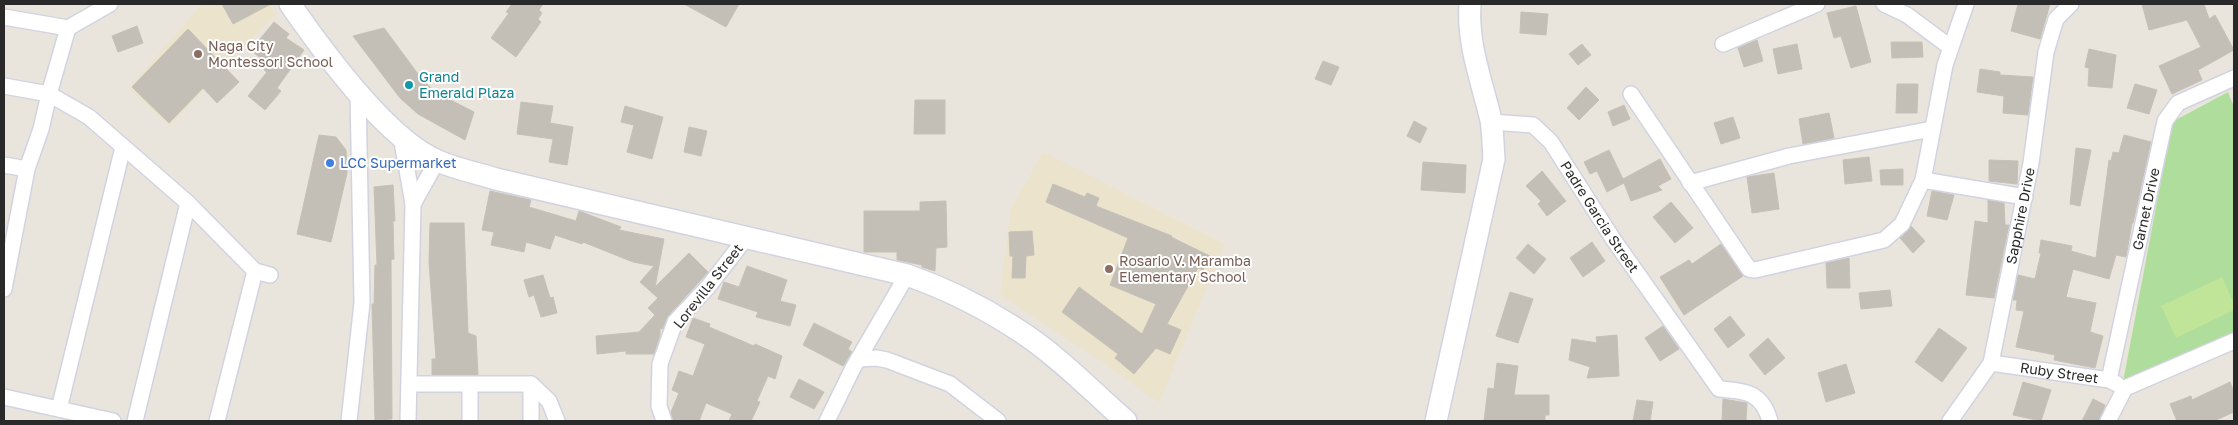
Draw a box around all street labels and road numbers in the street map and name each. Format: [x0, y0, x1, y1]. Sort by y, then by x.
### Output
street label: Padre Garcia Street [1557, 158, 1643, 275]
street label: Sapphire Drive [2002, 166, 2038, 266]
street label: Garnet Drive [2128, 166, 2163, 252]
street label: Lorevilla Street [669, 240, 746, 331]
street label: Ruby Street [2019, 358, 2100, 386]

